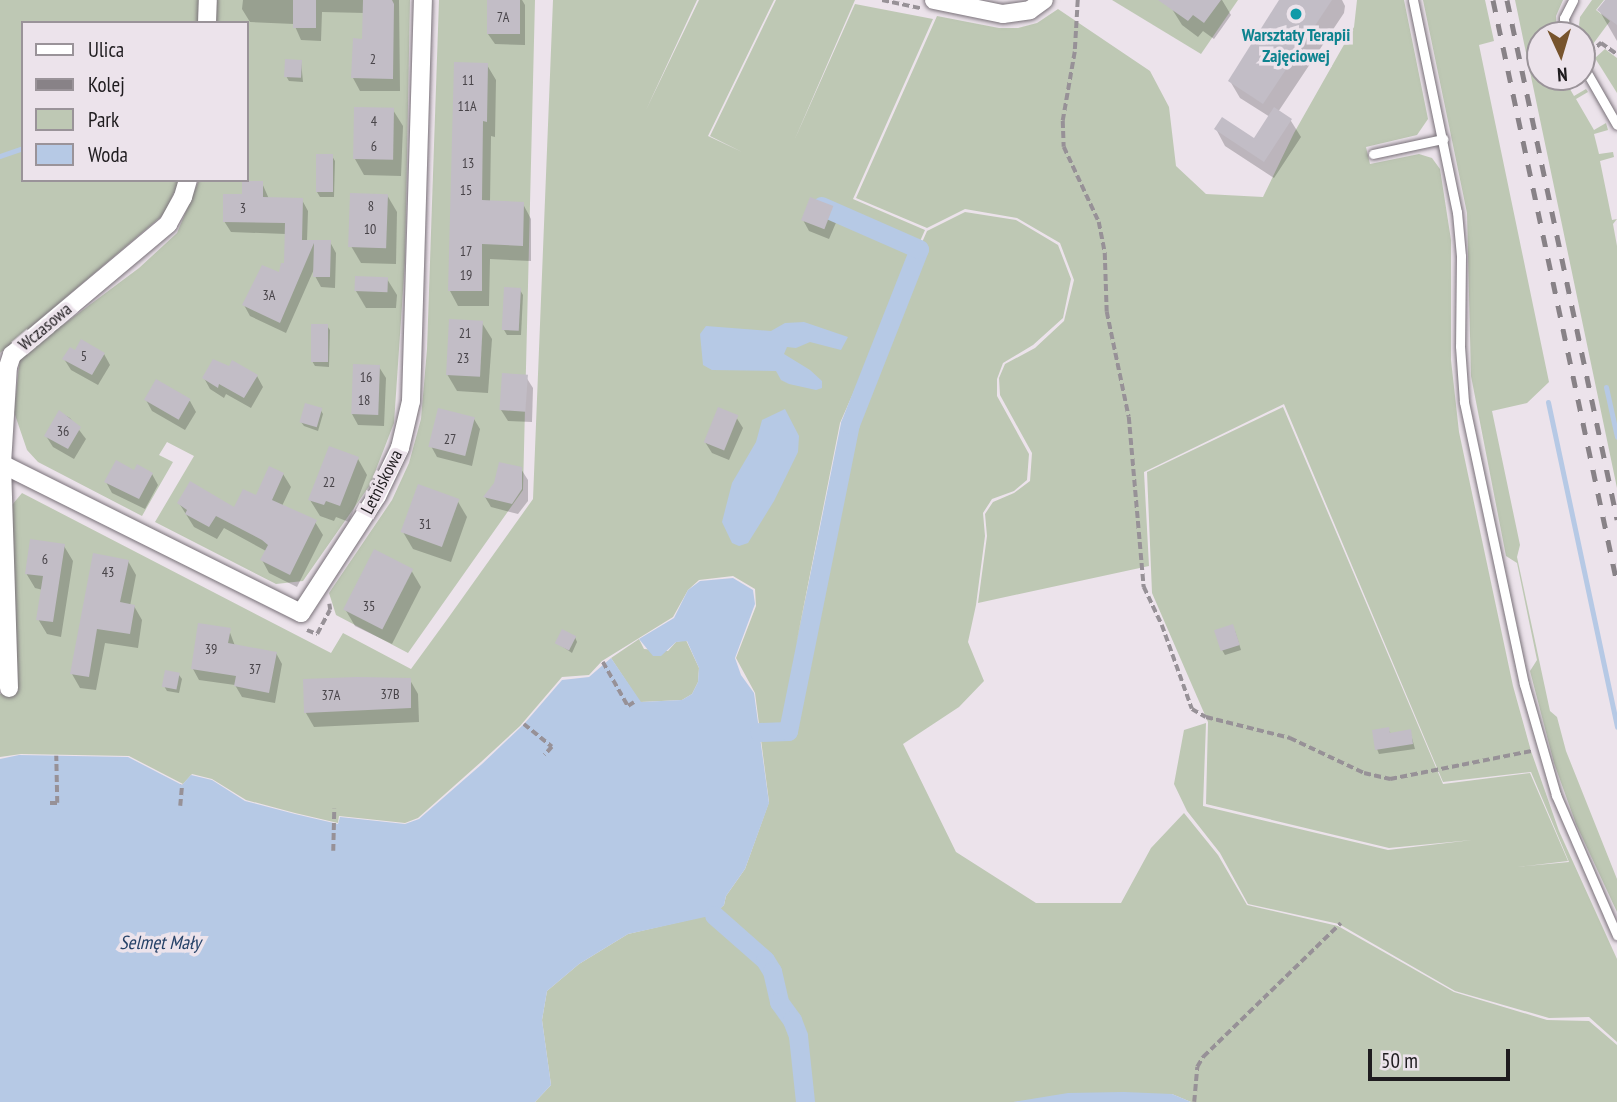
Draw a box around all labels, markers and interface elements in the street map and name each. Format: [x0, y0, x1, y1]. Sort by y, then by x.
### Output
marker: Warsztaty Terapii Zajęciowej [1288, 6, 1304, 22]
house number: 7A [497, 9, 509, 25]
legend [21, 21, 248, 182]
north arrow [1526, 21, 1596, 91]
place label: Warsztaty Terapii Zajęciowej [1241, 25, 1351, 68]
text: Ulica [88, 36, 124, 63]
house number: 2 [370, 51, 376, 67]
text: N [1556, 63, 1568, 87]
text: Kolej [88, 71, 125, 98]
house number: 11 [462, 72, 474, 88]
house number: 11A [457, 98, 477, 114]
text: Park [88, 106, 119, 133]
house number: 4 [371, 113, 377, 129]
house number: 6 [371, 138, 377, 154]
text: Woda [88, 141, 128, 168]
house number: 13 [462, 155, 474, 171]
house number: 15 [460, 182, 472, 198]
house number: 8 [368, 198, 374, 214]
house number: 3 [240, 200, 246, 216]
house number: 10 [364, 221, 376, 237]
house number: 17 [460, 243, 472, 259]
house number: 19 [460, 267, 472, 283]
house number: 3A [263, 287, 275, 303]
street label: Wczasowa [14, 299, 76, 355]
house number: 21 [459, 325, 471, 341]
house number: 5 [81, 348, 87, 364]
house number: 23 [457, 350, 469, 366]
house number: 16 [360, 369, 372, 385]
house number: 18 [358, 392, 370, 408]
house number: 36 [57, 423, 69, 439]
house number: 27 [444, 431, 456, 447]
street label: Letniskowa [357, 446, 407, 518]
house number: 22 [323, 474, 335, 490]
house number: 31 [419, 516, 431, 532]
house number: 6 [42, 551, 48, 567]
house number: 43 [102, 564, 114, 580]
house number: 35 [363, 598, 375, 614]
house number: 39 [205, 641, 217, 657]
house number: 37 [249, 661, 261, 677]
house number: 37B [380, 686, 400, 702]
house number: 37A [322, 687, 340, 703]
water label: Selmęt Mały [119, 932, 201, 954]
scale bar [1372, 1036, 1514, 1080]
text: 50 m [1381, 1047, 1418, 1074]

